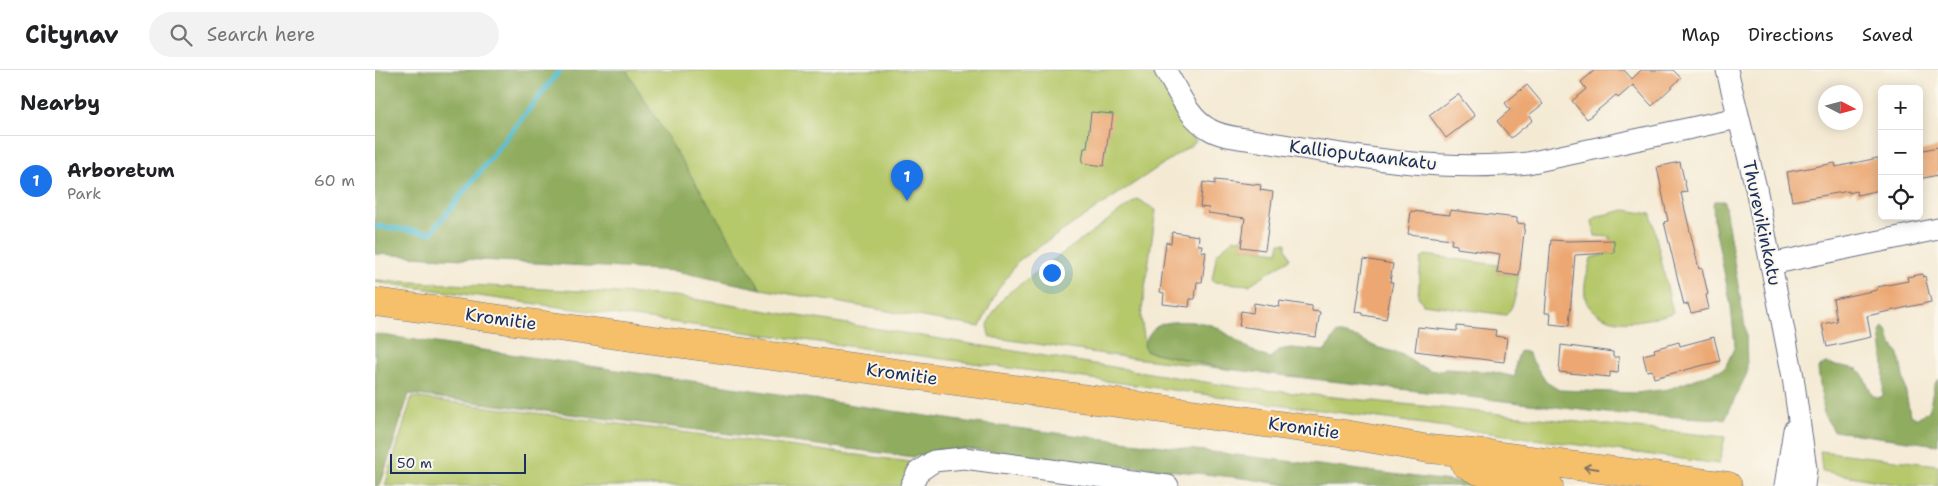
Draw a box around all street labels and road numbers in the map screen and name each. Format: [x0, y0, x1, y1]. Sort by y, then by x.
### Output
street label: Kallioputaankatu [1288, 134, 1438, 176]
street label: Thurevikinkatu [1737, 158, 1787, 288]
street label: Kromitie [464, 302, 538, 336]
street label: Kromitie [865, 357, 939, 391]
street label: Kromitie [1267, 411, 1341, 445]

